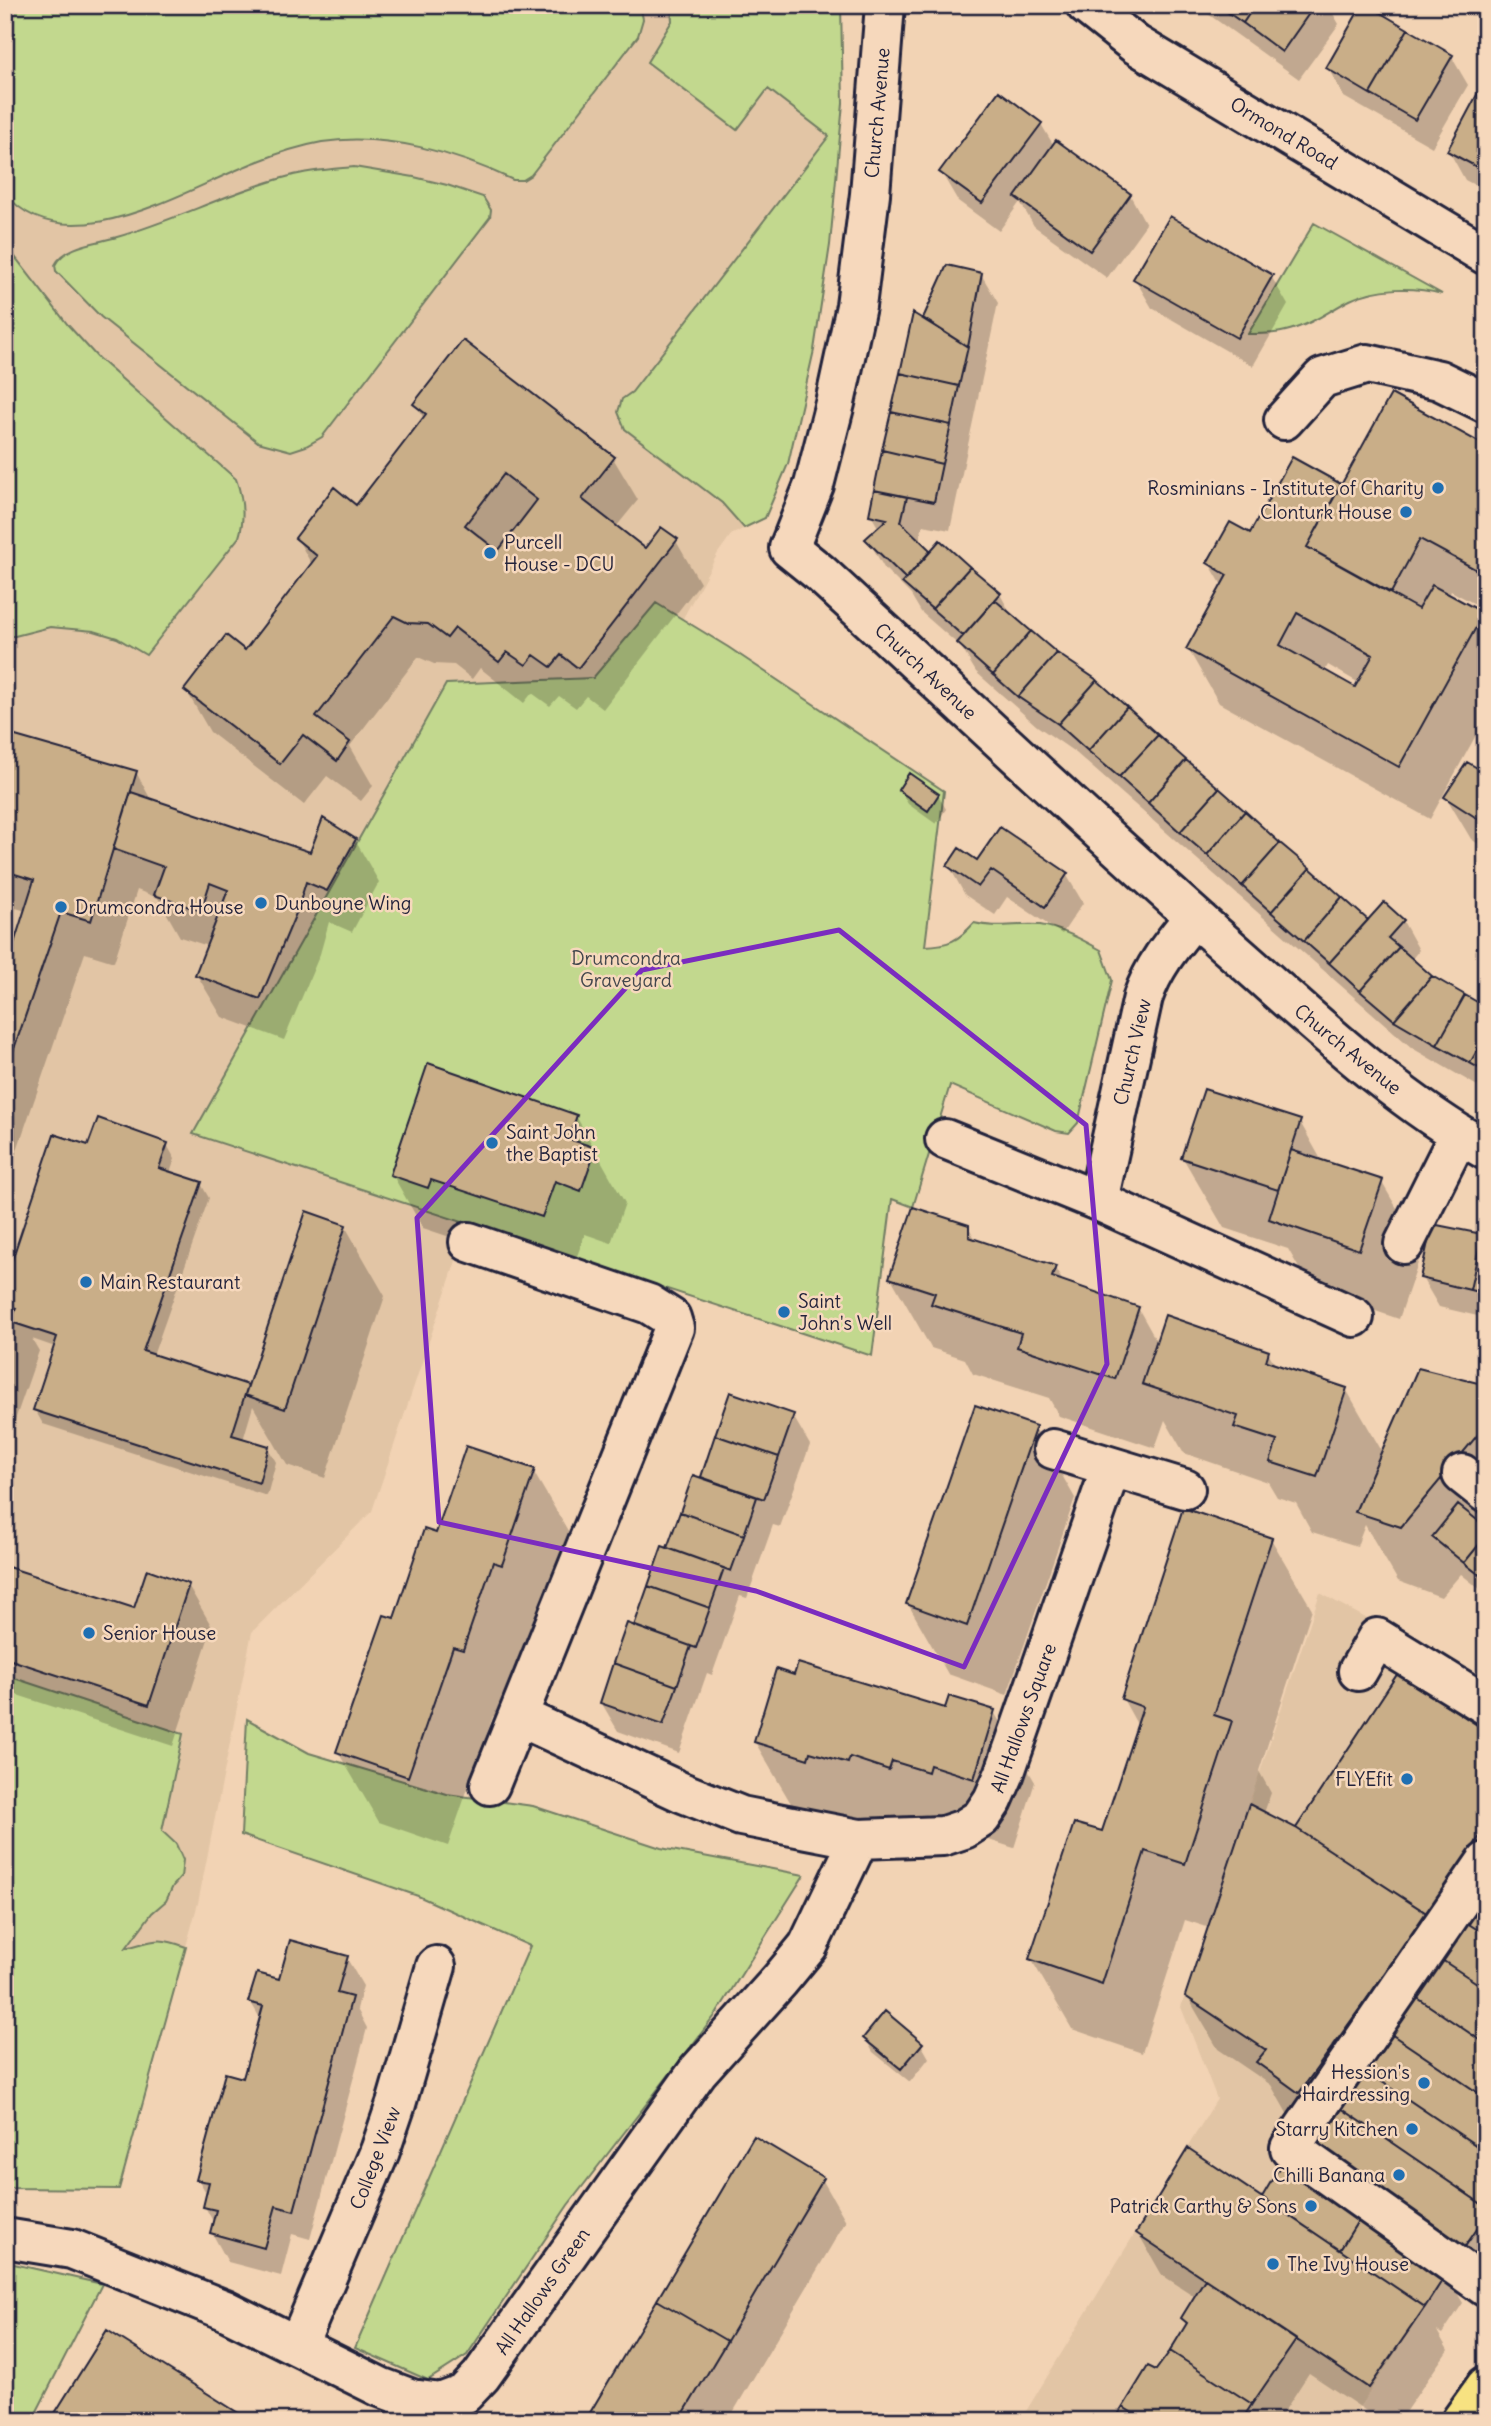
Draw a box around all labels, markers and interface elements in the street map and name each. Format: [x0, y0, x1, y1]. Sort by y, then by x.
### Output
street label: Church Avenue [859, 47, 895, 179]
street label: Ormond Road [1226, 92, 1342, 174]
place label: Rosminians - Institute of Charity [1147, 476, 1424, 500]
marker: Rosminians - Institute of Charity [1430, 480, 1446, 496]
place label: Clonturk House [1260, 500, 1392, 524]
marker: Clonturk House [1398, 504, 1414, 520]
place label: Purcell House - DCU [504, 530, 614, 576]
marker: Purcell House - DCU [482, 545, 498, 561]
street label: Church Avenue [870, 618, 982, 724]
place label: Dunboyne Wing [275, 891, 411, 915]
place label: Drumcondra House [75, 895, 244, 919]
marker: Dunboyne Wing [253, 895, 269, 911]
marker: Drumcondra House [53, 899, 69, 915]
park label: Drumcondra Graveyard [571, 946, 681, 992]
street label: Church View [1108, 996, 1156, 1108]
street label: Church Avenue [1290, 998, 1406, 1100]
place label: Saint John the Baptist [506, 1120, 598, 1166]
marker: Saint John the Baptist [484, 1135, 500, 1151]
place label: Main Restaurant [100, 1270, 240, 1294]
marker: Main Restaurant [78, 1274, 94, 1290]
place label: Saint John's Well [798, 1289, 892, 1335]
marker: Saint John's Well [776, 1304, 792, 1320]
place label: Senior House [103, 1621, 216, 1645]
marker: Senior House [81, 1625, 97, 1641]
street label: All Hallows Square [985, 1640, 1061, 1796]
place label: FLYEfit [1335, 1767, 1393, 1791]
marker: FLYEfit [1399, 1771, 1415, 1787]
place label: Hession's Hairdressing [1302, 2060, 1410, 2106]
marker: Hession's Hairdressing [1416, 2075, 1432, 2091]
street label: College View [344, 2103, 406, 2213]
place label: Starry Kitchen [1275, 2117, 1398, 2141]
marker: Starry Kitchen [1404, 2121, 1420, 2137]
place label: Chilli Banana [1273, 2163, 1385, 2187]
marker: Chilli Banana [1391, 2167, 1407, 2183]
place label: Patrick Carthy & Sons [1109, 2194, 1297, 2218]
marker: Patrick Carthy & Sons [1303, 2198, 1319, 2214]
street label: All Hallows Green [489, 2223, 595, 2359]
place label: The Ivy House [1287, 2252, 1409, 2276]
marker: The Ivy House [1265, 2256, 1281, 2272]

